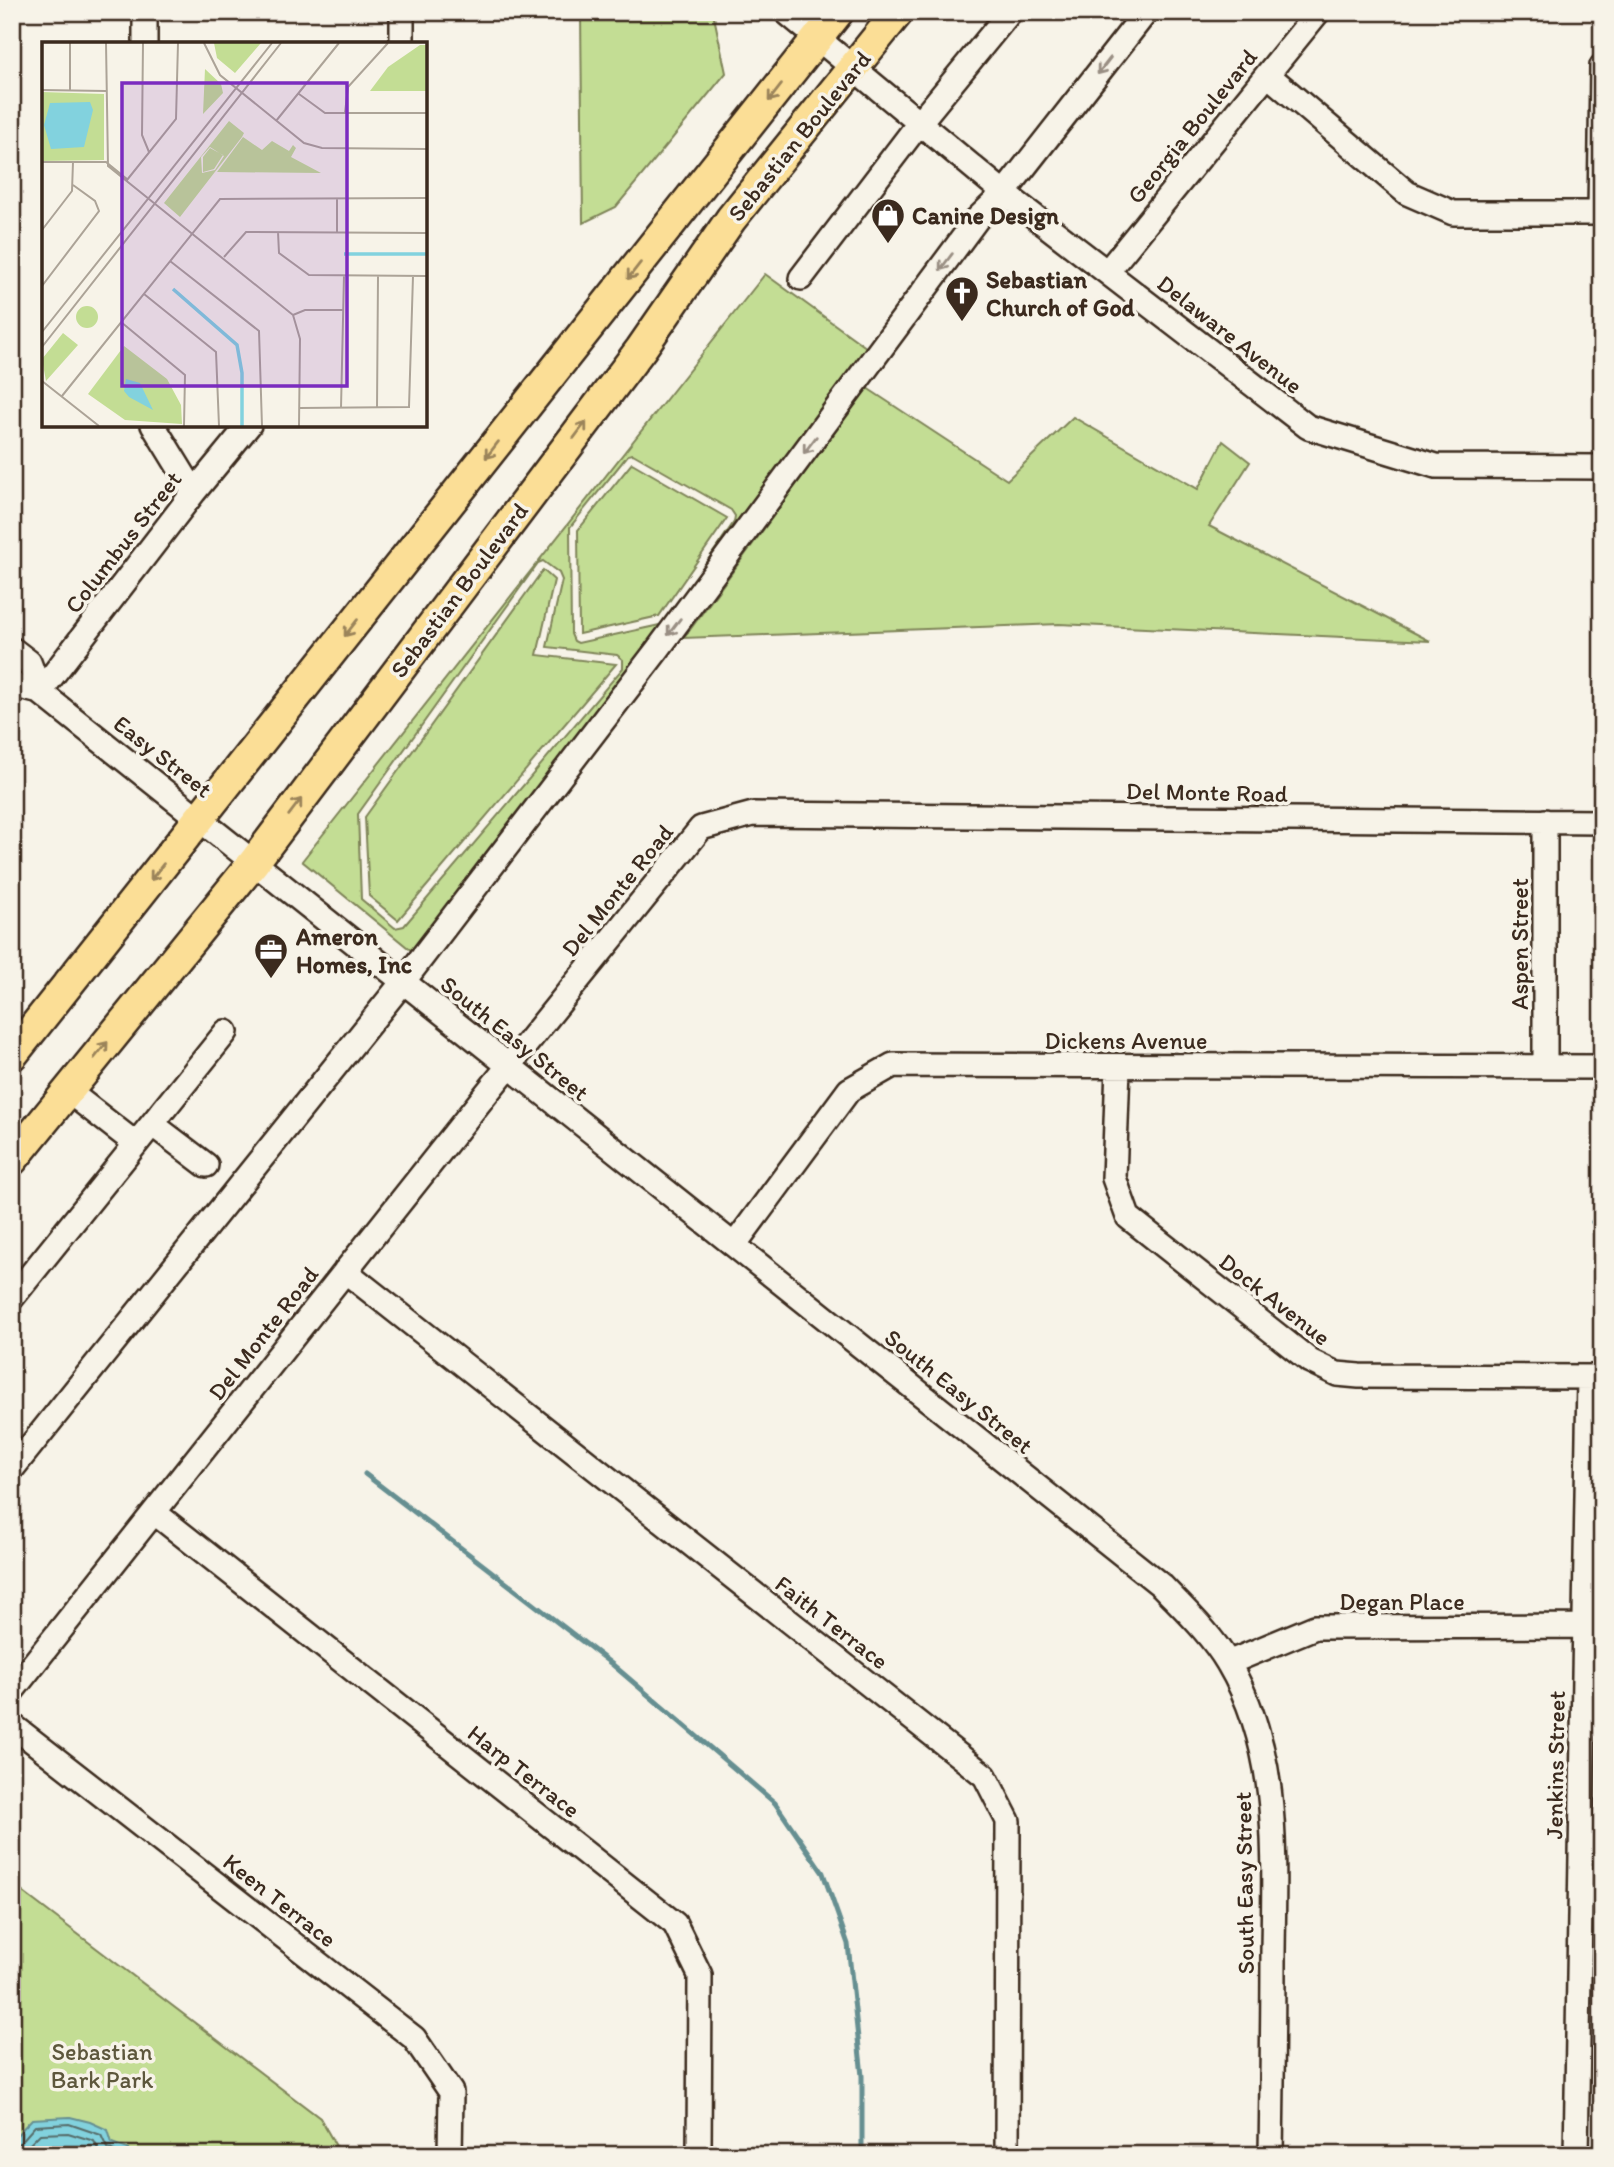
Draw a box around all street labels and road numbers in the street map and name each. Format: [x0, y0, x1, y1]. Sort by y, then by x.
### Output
street label: Georgia Boulevard [1121, 43, 1263, 209]
street label: Sebastian Boulevard [721, 45, 877, 227]
street label: Delaware Avenue [1152, 268, 1308, 400]
street label: Columbus Street [58, 465, 188, 619]
street label: Sebastian Boulevard [384, 497, 534, 683]
street label: Easy Street [108, 709, 218, 803]
street label: Del Monte Road [1126, 776, 1288, 808]
street label: Del Monte Road [555, 818, 679, 962]
street label: Aspen Street [1505, 878, 1534, 1010]
street label: South Easy Street [435, 969, 595, 1107]
street label: Dickens Avenue [1045, 1026, 1207, 1055]
street label: Dock Avenue [1214, 1247, 1336, 1351]
street label: Del Monte Road [202, 1260, 324, 1406]
street label: South Easy Street [879, 1322, 1039, 1460]
street label: Faith Terrace [770, 1569, 894, 1675]
street label: Degan Place [1339, 1587, 1465, 1616]
street label: Jenkins Street [1539, 1690, 1571, 1840]
street label: Harp Terrace [462, 1718, 586, 1824]
street label: South Easy Street [1228, 1791, 1260, 1975]
street label: Keen Terrace [218, 1847, 342, 1953]

